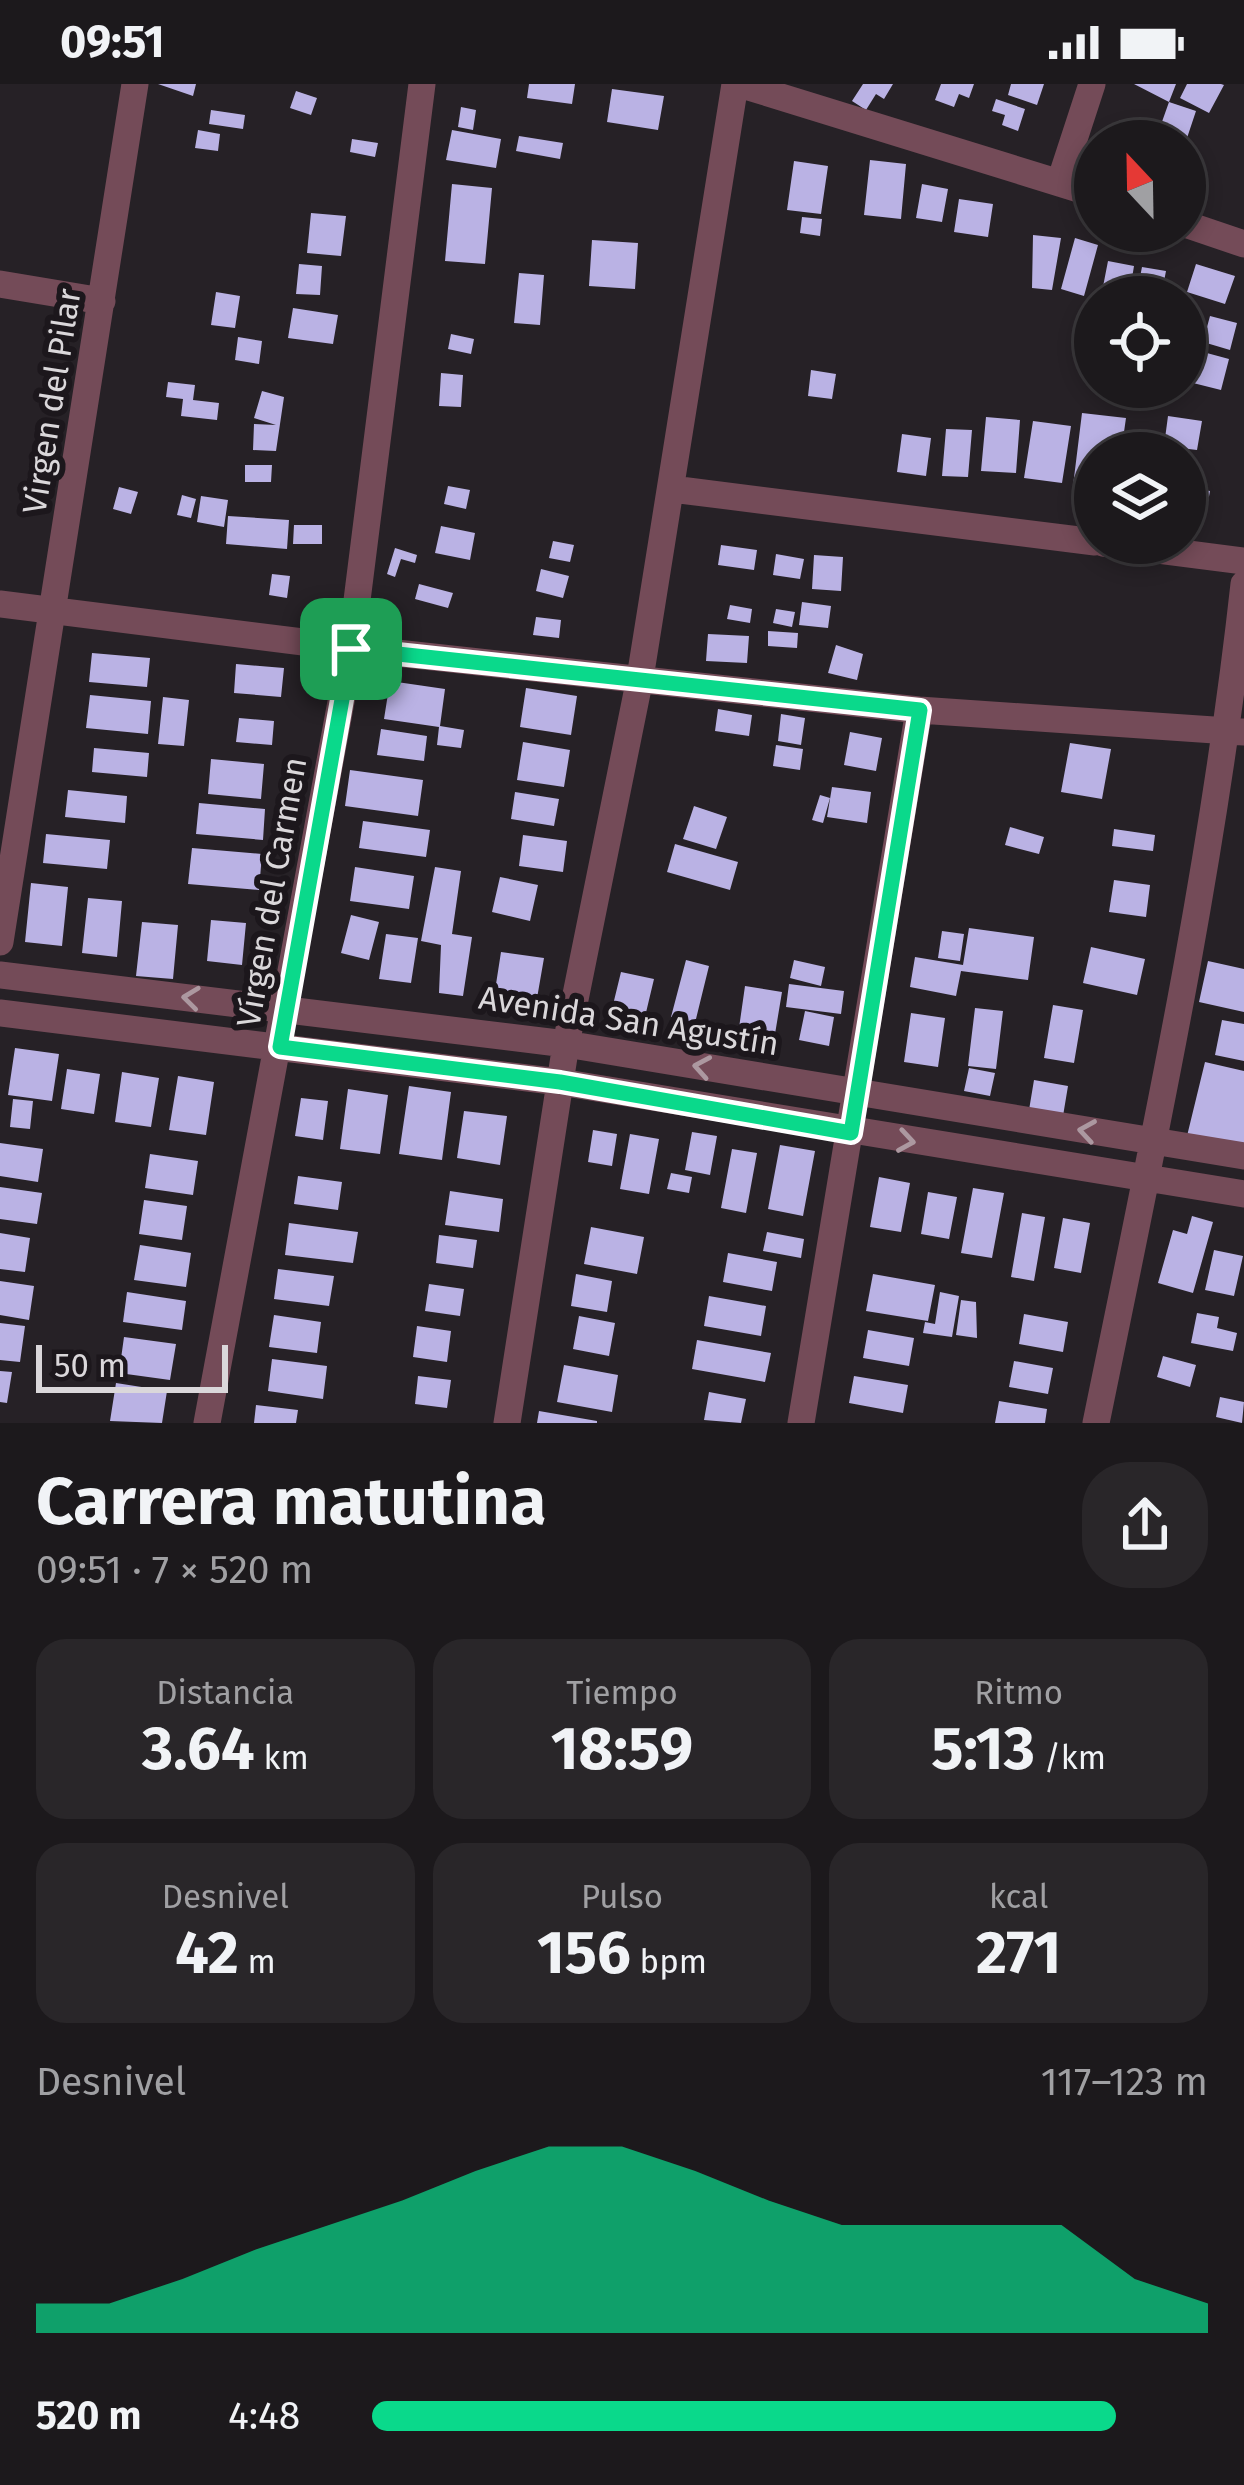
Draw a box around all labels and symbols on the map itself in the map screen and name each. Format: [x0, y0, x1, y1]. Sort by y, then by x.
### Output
north arrow [1074, 120, 1206, 252]
street label: Virgen del Pilar [14, 285, 90, 517]
pin [300, 598, 402, 700]
street label: Vírgen del Carmen [229, 754, 315, 1030]
street label: Avenida San Agustín [476, 978, 782, 1064]
one-way arrow [181, 985, 201, 1011]
one-way arrow [693, 1055, 713, 1080]
one-way arrow [1077, 1119, 1097, 1145]
one-way arrow [896, 1127, 915, 1153]
scale bar [36, 1339, 228, 1392]

